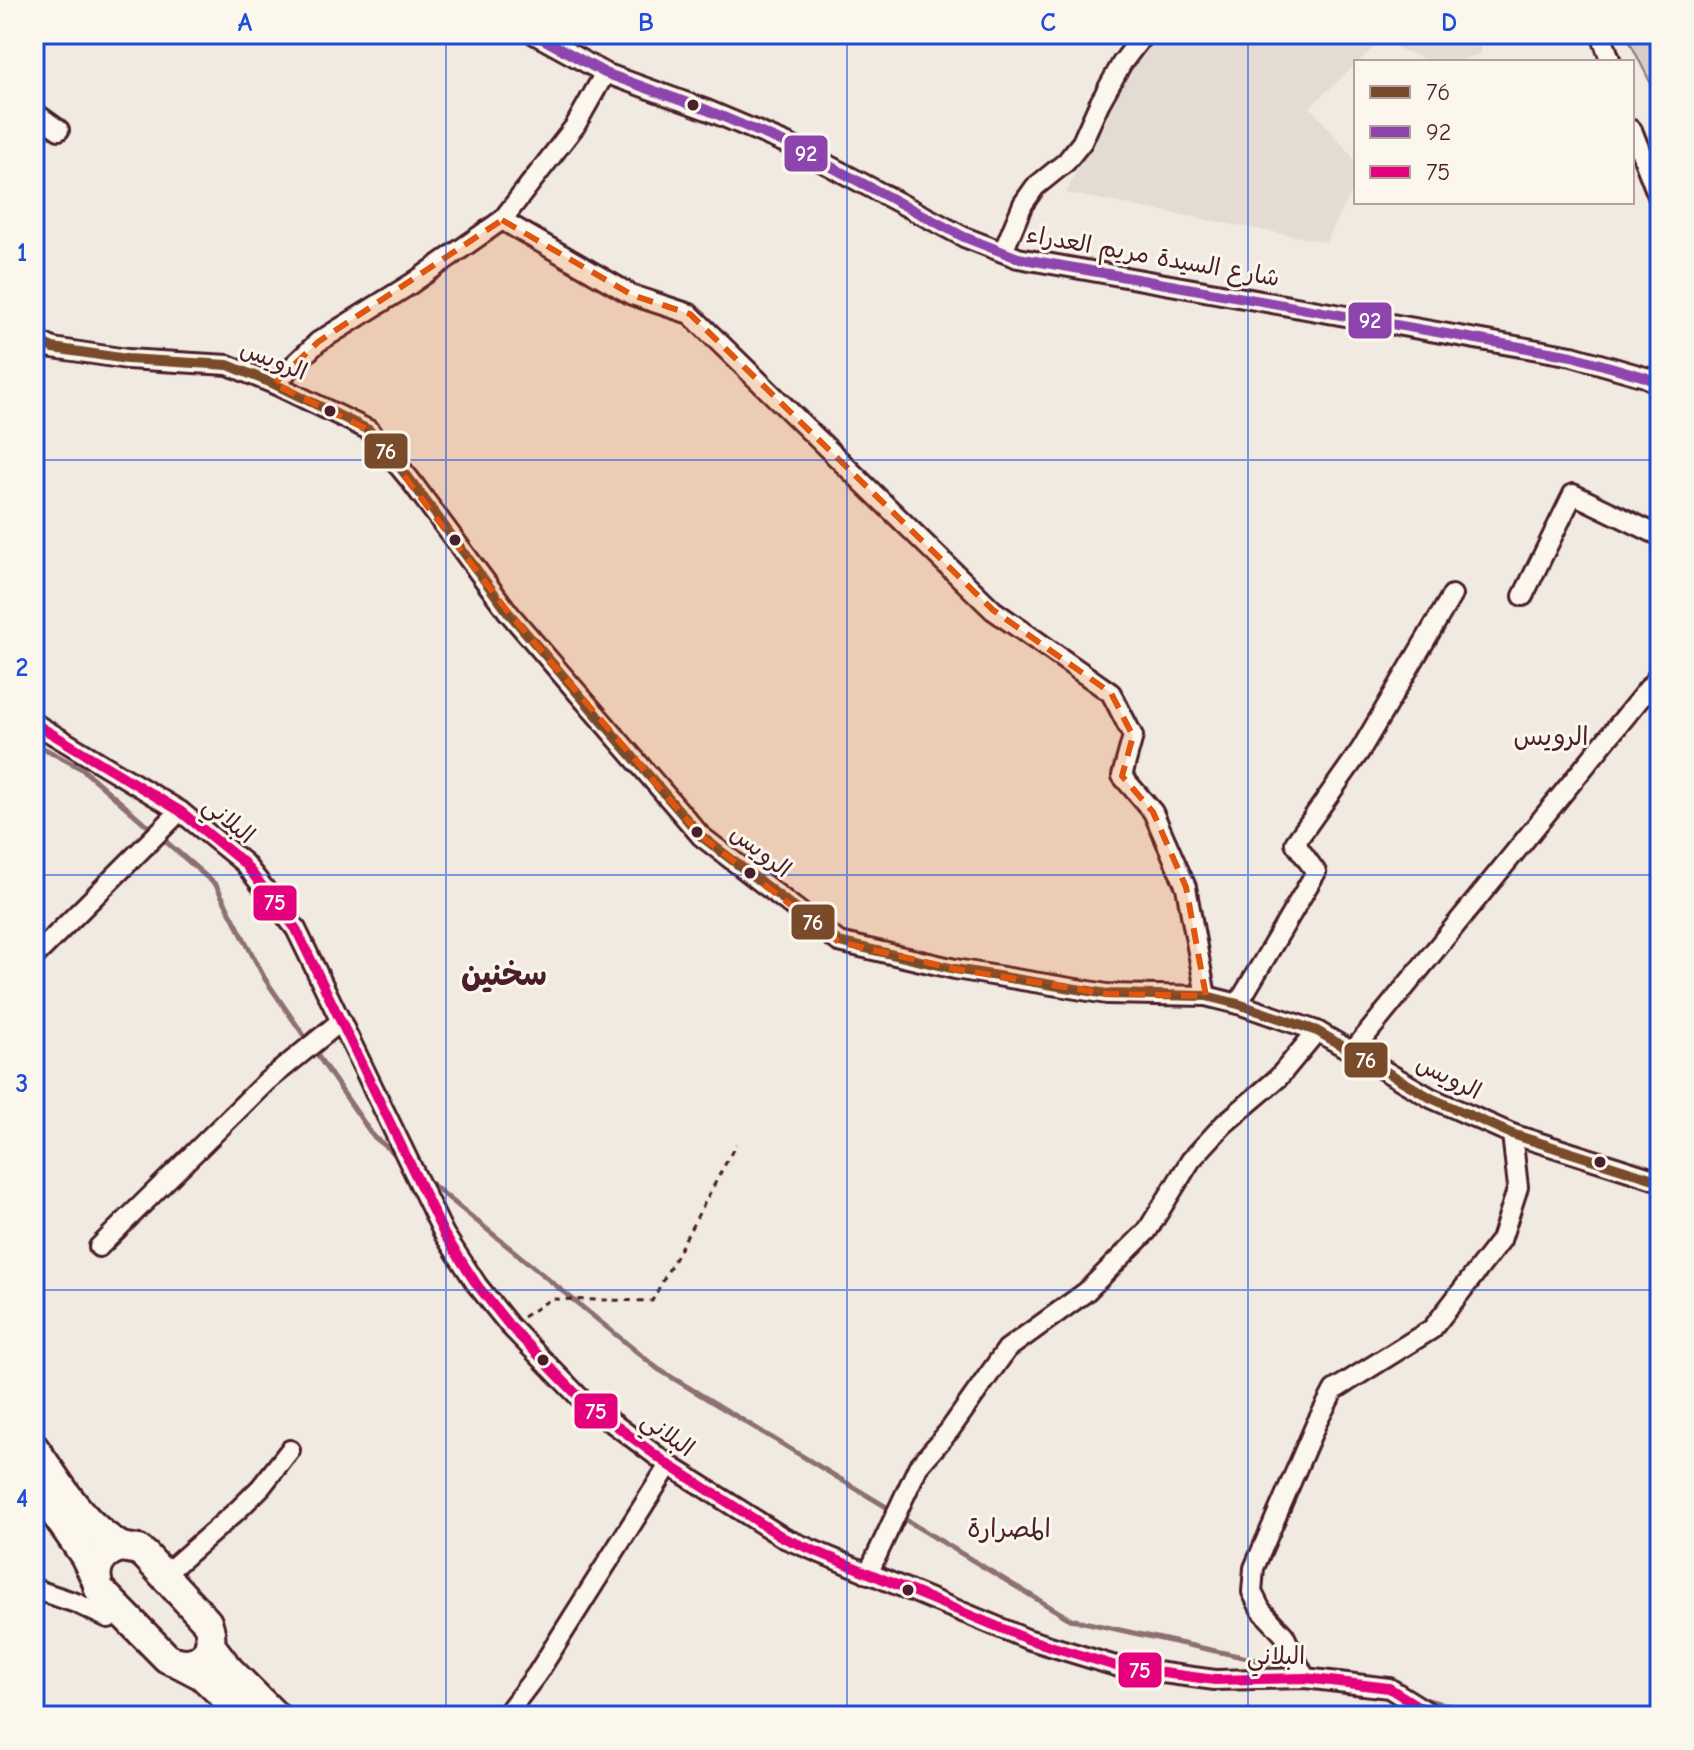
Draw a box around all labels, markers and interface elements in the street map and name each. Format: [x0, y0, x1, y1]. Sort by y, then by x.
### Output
text: A [238, 8, 253, 38]
text: B [638, 8, 654, 38]
text: C [1040, 8, 1056, 38]
text: D [1441, 8, 1457, 38]
legend [1354, 60, 1634, 204]
text: 76 [1426, 78, 1450, 106]
unlabelled marker [685, 97, 701, 113]
text: 92 [1426, 118, 1451, 146]
line badge: 92 [783, 134, 829, 173]
text: 92 [795, 141, 817, 167]
text: 75 [1426, 158, 1450, 186]
street label: شارع السيدة مريم العدراء [1024, 220, 1282, 296]
text: 1 [17, 238, 27, 268]
line badge: 92 [1347, 301, 1393, 340]
text: 92 [1359, 308, 1381, 334]
street label: الرويس [237, 334, 311, 386]
unlabelled marker [322, 403, 338, 419]
line badge: 76 [363, 432, 409, 470]
text: 76 [376, 439, 396, 465]
unlabelled marker [447, 532, 463, 548]
text: 2 [16, 653, 28, 683]
district label: الرويس [1513, 722, 1589, 752]
street label: البلاني [193, 791, 260, 855]
street label: الرويس [725, 819, 797, 883]
unlabelled marker [689, 824, 705, 840]
unlabelled marker [742, 865, 758, 881]
line badge: 75 [252, 884, 298, 922]
text: 75 [264, 890, 286, 916]
line badge: 76 [790, 903, 836, 941]
text: 76 [803, 910, 823, 936]
district label: سخنين [461, 956, 547, 993]
line badge: 76 [1343, 1041, 1389, 1079]
text: 76 [1356, 1048, 1376, 1074]
street label: الرويس [1412, 1049, 1486, 1105]
text: 3 [16, 1069, 28, 1099]
unlabelled marker [1592, 1154, 1608, 1170]
unlabelled marker [535, 1352, 551, 1368]
line badge: 75 [573, 1392, 619, 1430]
text: 75 [585, 1399, 607, 1425]
street label: البلاني [632, 1406, 700, 1468]
text: 4 [16, 1484, 28, 1514]
district label: المصرارة [967, 1514, 1051, 1544]
unlabelled marker [900, 1582, 916, 1598]
street label: البلاني [1247, 1642, 1305, 1677]
line badge: 75 [1117, 1651, 1163, 1689]
text: 75 [1129, 1658, 1151, 1684]

